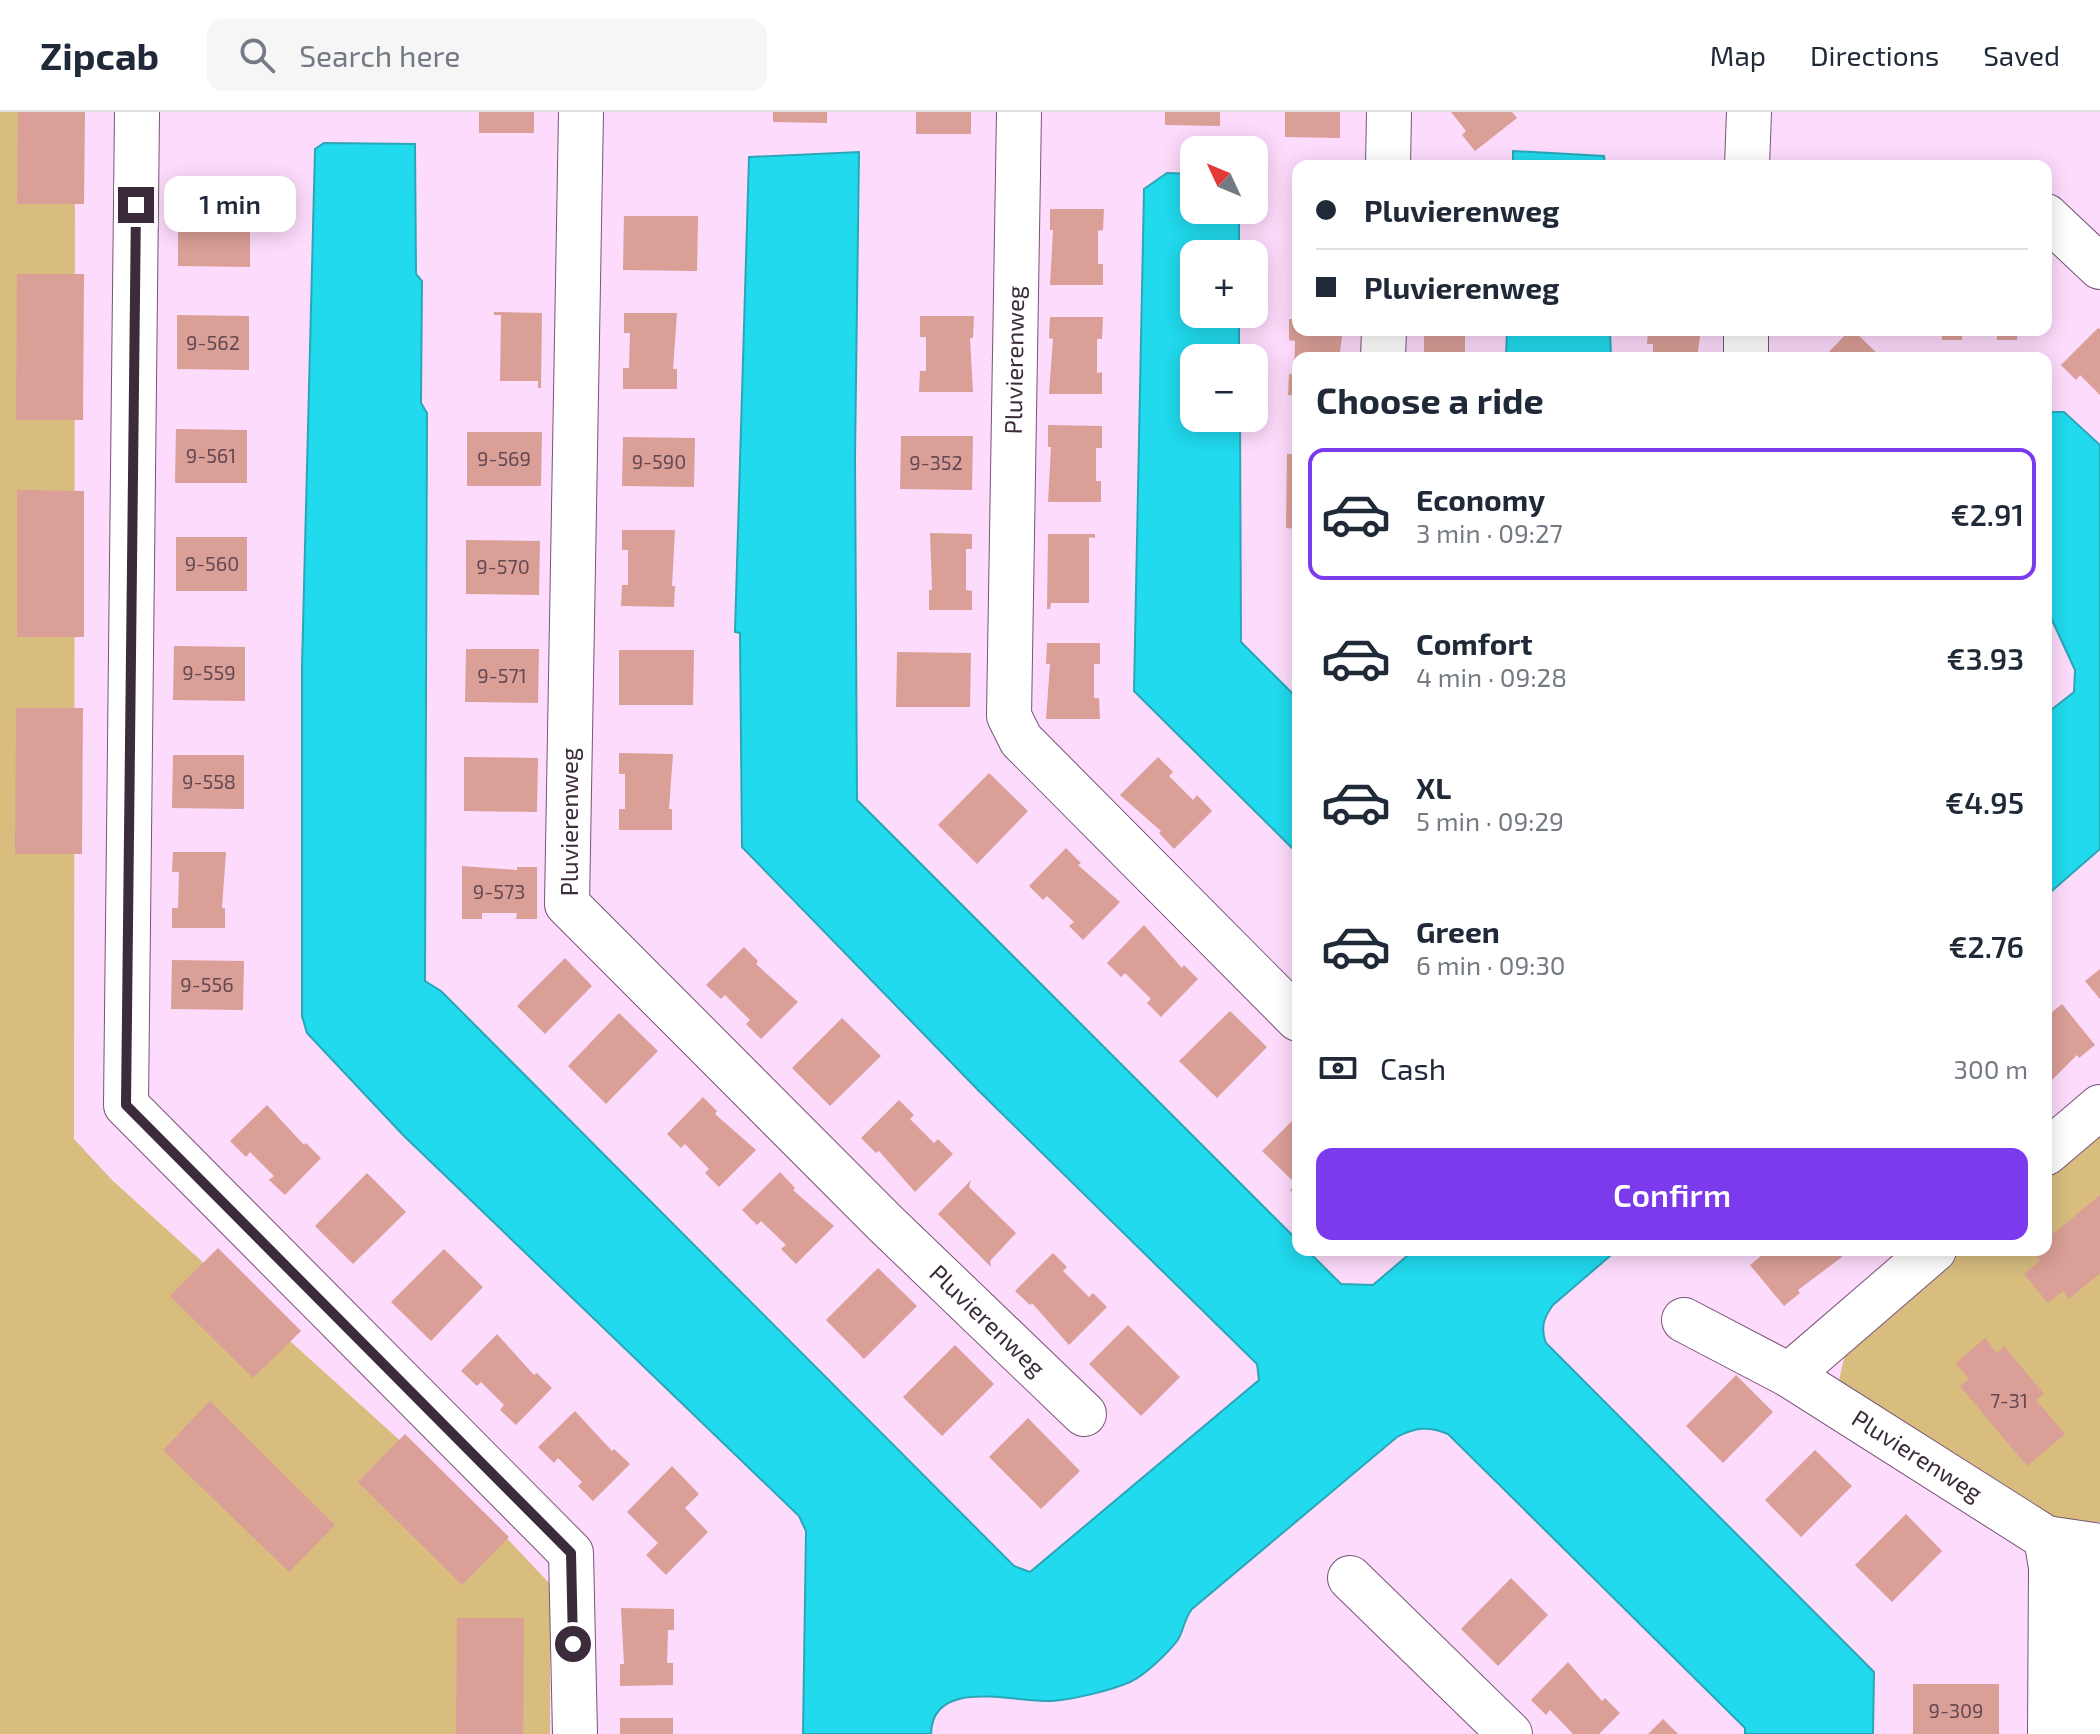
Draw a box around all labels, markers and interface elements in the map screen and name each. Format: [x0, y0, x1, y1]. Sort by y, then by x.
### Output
search box [207, 19, 767, 91]
text: Zipcab [40, 32, 159, 78]
icon: search [235, 33, 279, 77]
text: Search here [299, 37, 460, 73]
text: Map [1710, 38, 1766, 72]
text: Directions [1810, 38, 1939, 72]
text: Saved [1983, 38, 2060, 72]
north arrow [1180, 136, 1268, 224]
map controls [1180, 136, 1268, 432]
callout: 1 min [164, 177, 296, 233]
route end [118, 187, 154, 223]
text: 1 min [199, 188, 261, 219]
text: Pluvierenweg [1364, 192, 1560, 228]
button: + [1180, 240, 1268, 328]
text: Pluvierenweg [1364, 269, 1560, 305]
street label: Pluvierenweg [998, 285, 1029, 435]
house number: 9-562 [186, 330, 240, 354]
button: − [1180, 344, 1268, 432]
text: Choose a ride [1316, 378, 1544, 421]
house number: 9-561 [186, 443, 236, 467]
house number: 9-569 [477, 446, 531, 470]
house number: 9-590 [632, 449, 686, 473]
house number: 9-352 [909, 450, 963, 474]
icon: car [1320, 478, 1392, 550]
text: Economy [1416, 481, 1545, 517]
text: €2.91 [1950, 496, 2024, 532]
text: 3 min · 09:27 [1416, 517, 1563, 548]
house number: 9-560 [185, 551, 239, 575]
house number: 9-570 [476, 554, 530, 578]
icon: car [1320, 622, 1392, 694]
text: Comfort [1416, 625, 1533, 661]
text: €3.93 [1946, 640, 2024, 676]
house number: 9-559 [182, 660, 236, 684]
text: 4 min · 09:28 [1416, 661, 1567, 692]
house number: 9-571 [477, 663, 527, 687]
street label: Pluvierenweg [554, 748, 583, 896]
icon: car [1320, 766, 1392, 838]
house number: 9-558 [182, 769, 236, 793]
text: XL [1416, 769, 1451, 805]
text: €4.95 [1945, 784, 2024, 820]
text: 5 min · 09:29 [1416, 805, 1564, 836]
house number: 9-573 [473, 879, 525, 903]
icon: car [1320, 910, 1392, 982]
text: Green [1416, 913, 1500, 949]
text: €2.76 [1948, 928, 2024, 964]
text: 6 min · 09:30 [1416, 949, 1566, 980]
house number: 9-556 [180, 972, 234, 996]
icon: cash [1316, 1046, 1360, 1090]
text: Cash [1380, 1050, 1446, 1086]
text: 300 m [1954, 1053, 2028, 1084]
button: Confirm [1316, 1148, 2028, 1240]
street label: Pluvierenweg [924, 1258, 1052, 1382]
house number: 7-31 [1990, 1388, 2028, 1412]
street label: Pluvierenweg [1847, 1403, 1988, 1507]
route start [555, 1626, 591, 1662]
house number: 9-309 [1928, 1698, 1984, 1722]

